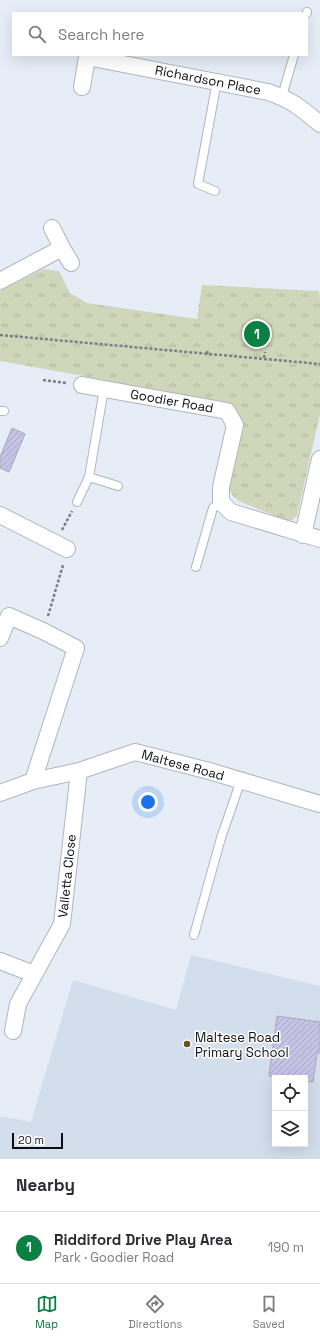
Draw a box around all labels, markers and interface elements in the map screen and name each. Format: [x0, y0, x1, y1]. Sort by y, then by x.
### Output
search box [12, 12, 308, 56]
icon: search [26, 23, 48, 45]
text: Search here [58, 25, 144, 44]
street label: Richardson Place [154, 61, 262, 99]
pin: 1 [244, 319, 270, 349]
street label: Goodier Road [129, 385, 215, 417]
street label: Maltese Road [140, 746, 226, 784]
your location [138, 792, 158, 812]
street label: Valletta Close [54, 833, 80, 919]
place label: Maltese Road Primary School [195, 1029, 289, 1061]
marker: Maltese Road Primary School [182, 1039, 192, 1049]
map controls [272, 1075, 308, 1147]
button: locate [272, 1075, 308, 1111]
button: layers [272, 1111, 308, 1147]
scale bar [12, 1131, 63, 1150]
text: 20 m [18, 1133, 44, 1147]
text: Nearby [16, 1174, 75, 1196]
text: Riddiford Drive Play Area [54, 1230, 232, 1249]
text: 1 [26, 1239, 32, 1256]
text: 190 m [268, 1239, 304, 1256]
text: Park · Goodier Road [54, 1249, 174, 1266]
tab: Map [35, 1293, 58, 1331]
tab: Directions [128, 1293, 182, 1331]
tab: Saved [253, 1293, 285, 1331]

